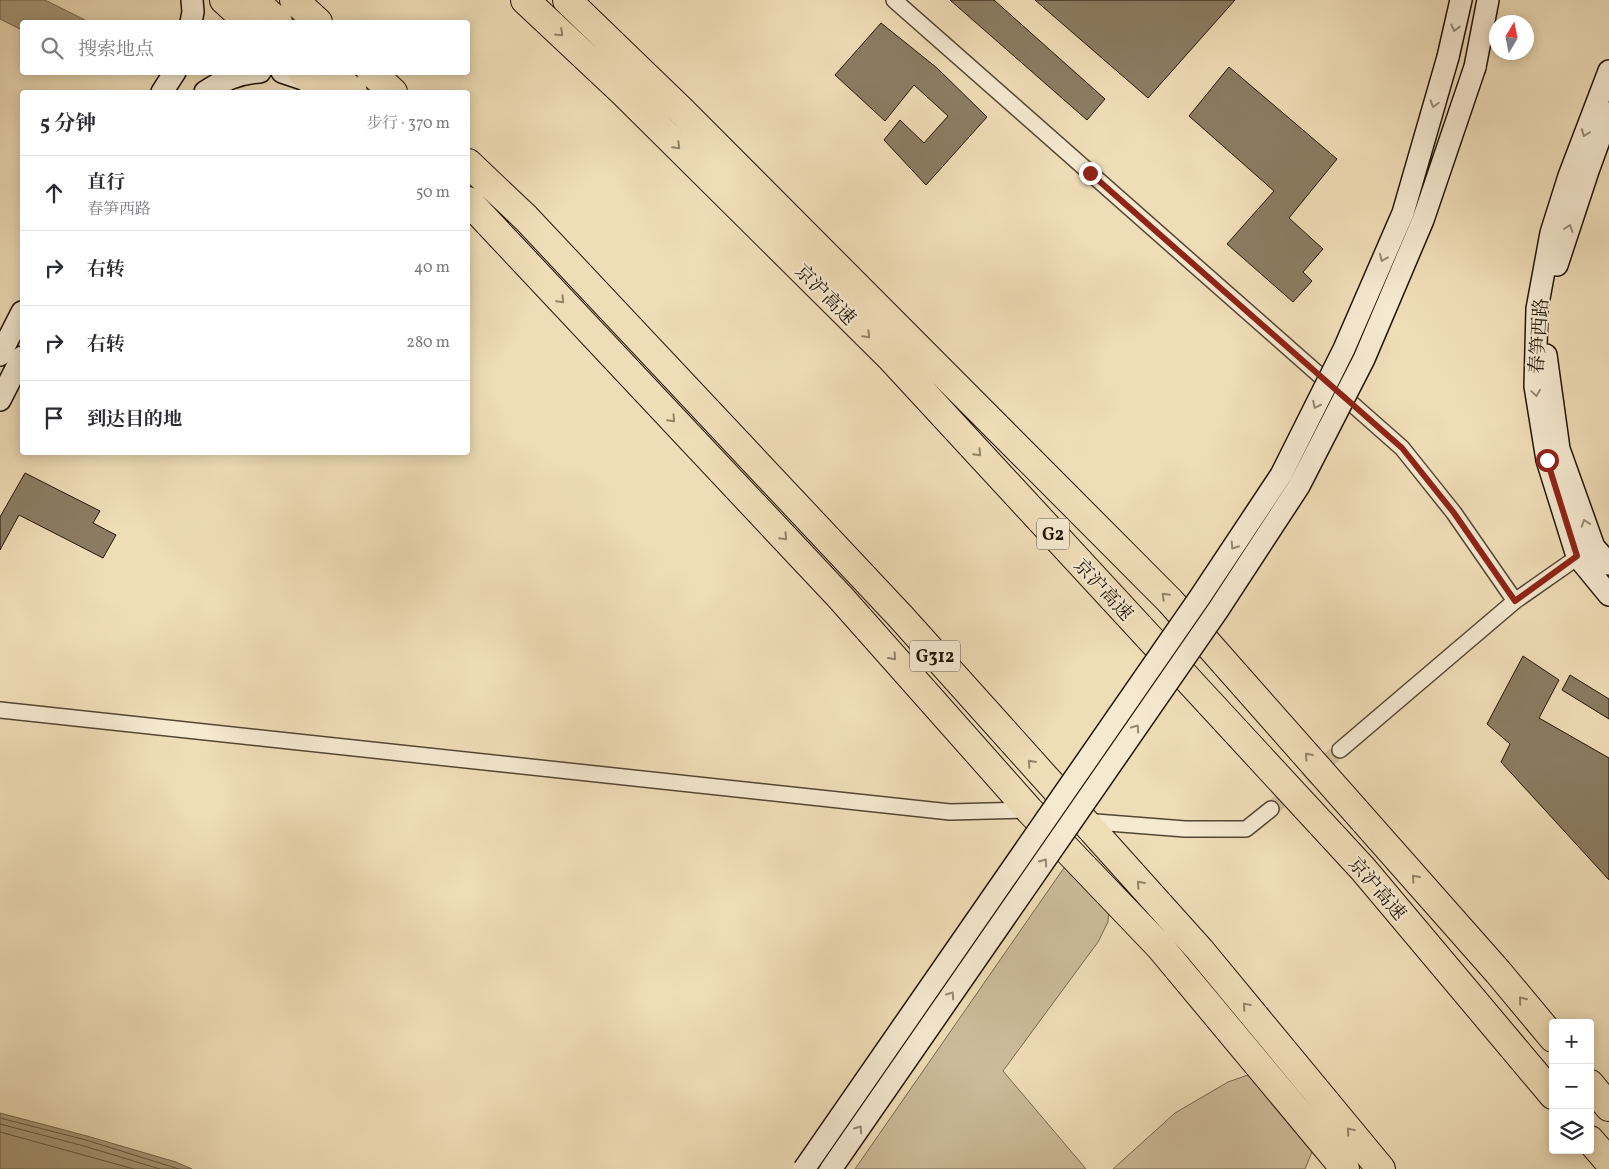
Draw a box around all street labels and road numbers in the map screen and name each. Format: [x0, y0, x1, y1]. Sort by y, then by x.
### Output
street label: 京沪高速 [789, 259, 861, 331]
street label: 春笋西路 [1524, 297, 1556, 375]
road number: G2 [1037, 518, 1069, 550]
street label: 京沪高速 [1067, 554, 1138, 627]
road number: G312 [910, 640, 960, 671]
street label: 京沪高速 [1342, 852, 1411, 927]

